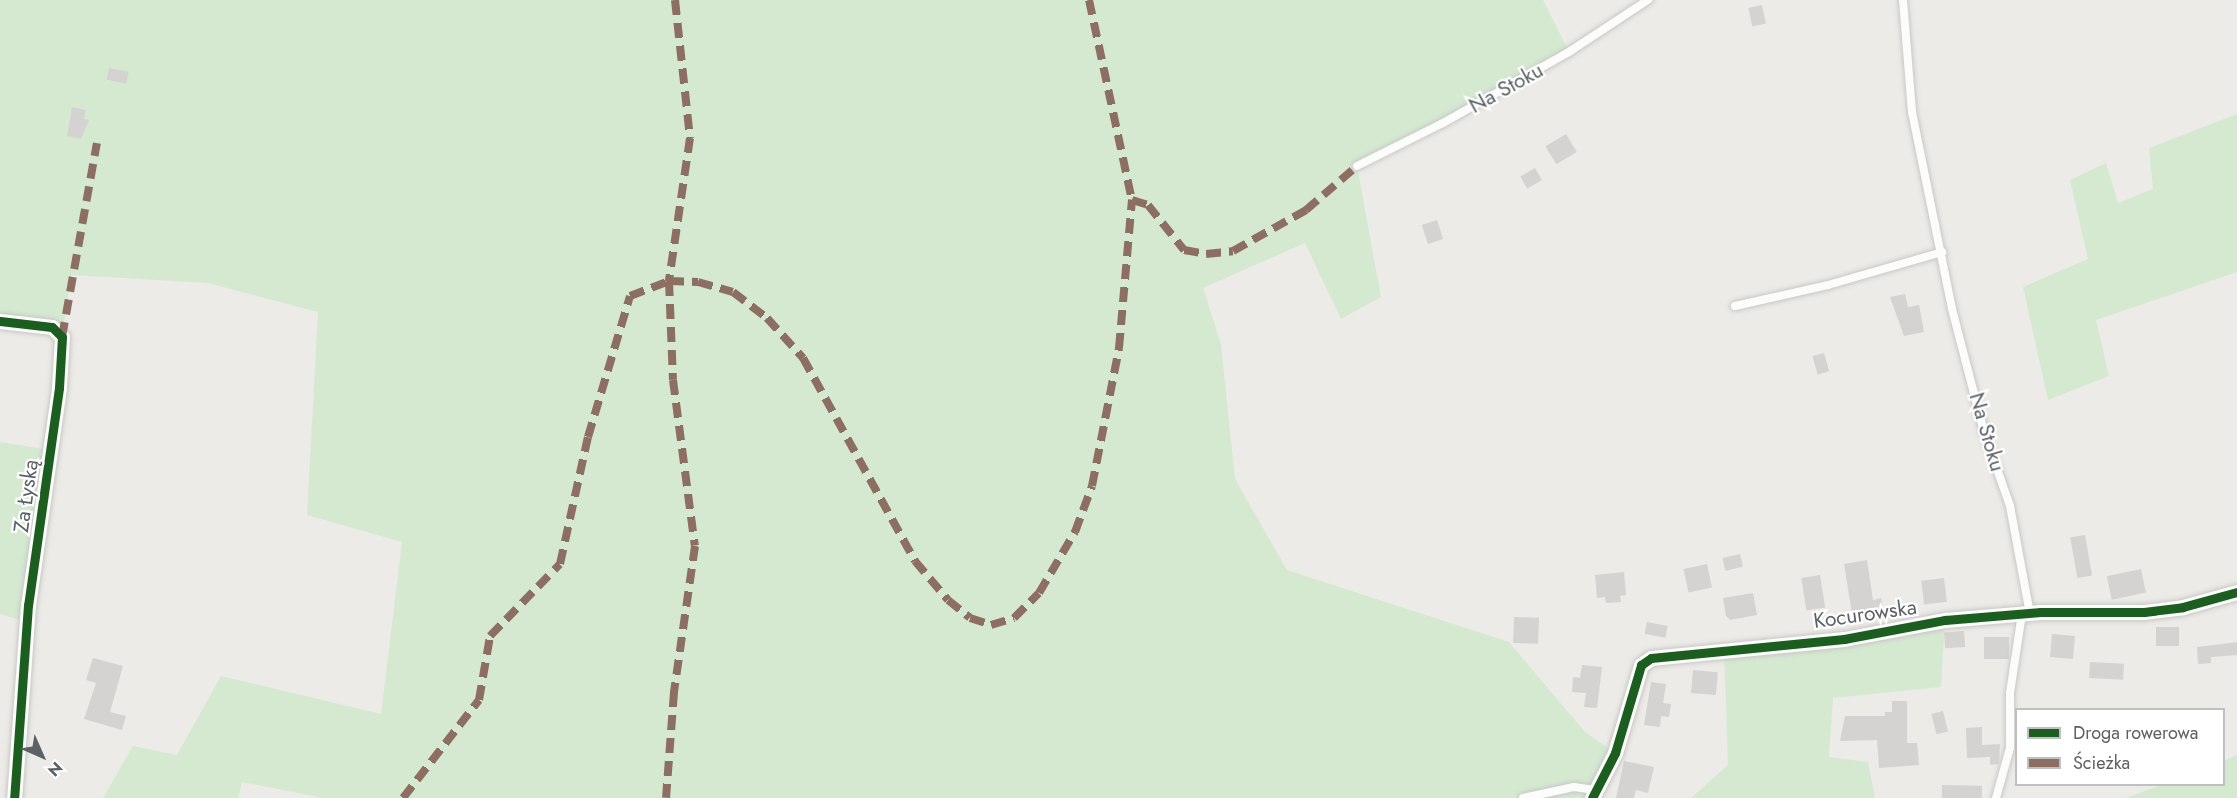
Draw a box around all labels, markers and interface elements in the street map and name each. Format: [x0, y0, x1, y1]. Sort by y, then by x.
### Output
street label: Na Stoku [1465, 57, 1547, 119]
street label: Na Stoku [1964, 390, 2010, 474]
street label: Za Łyską [8, 458, 44, 534]
street label: Kocurowska [1812, 594, 1918, 634]
legend [2015, 708, 2225, 786]
text: Droga rowerowa [2073, 720, 2198, 746]
north arrow [12, 726, 72, 786]
text: Ścieżka [2073, 750, 2130, 776]
text: N [42, 756, 68, 782]

